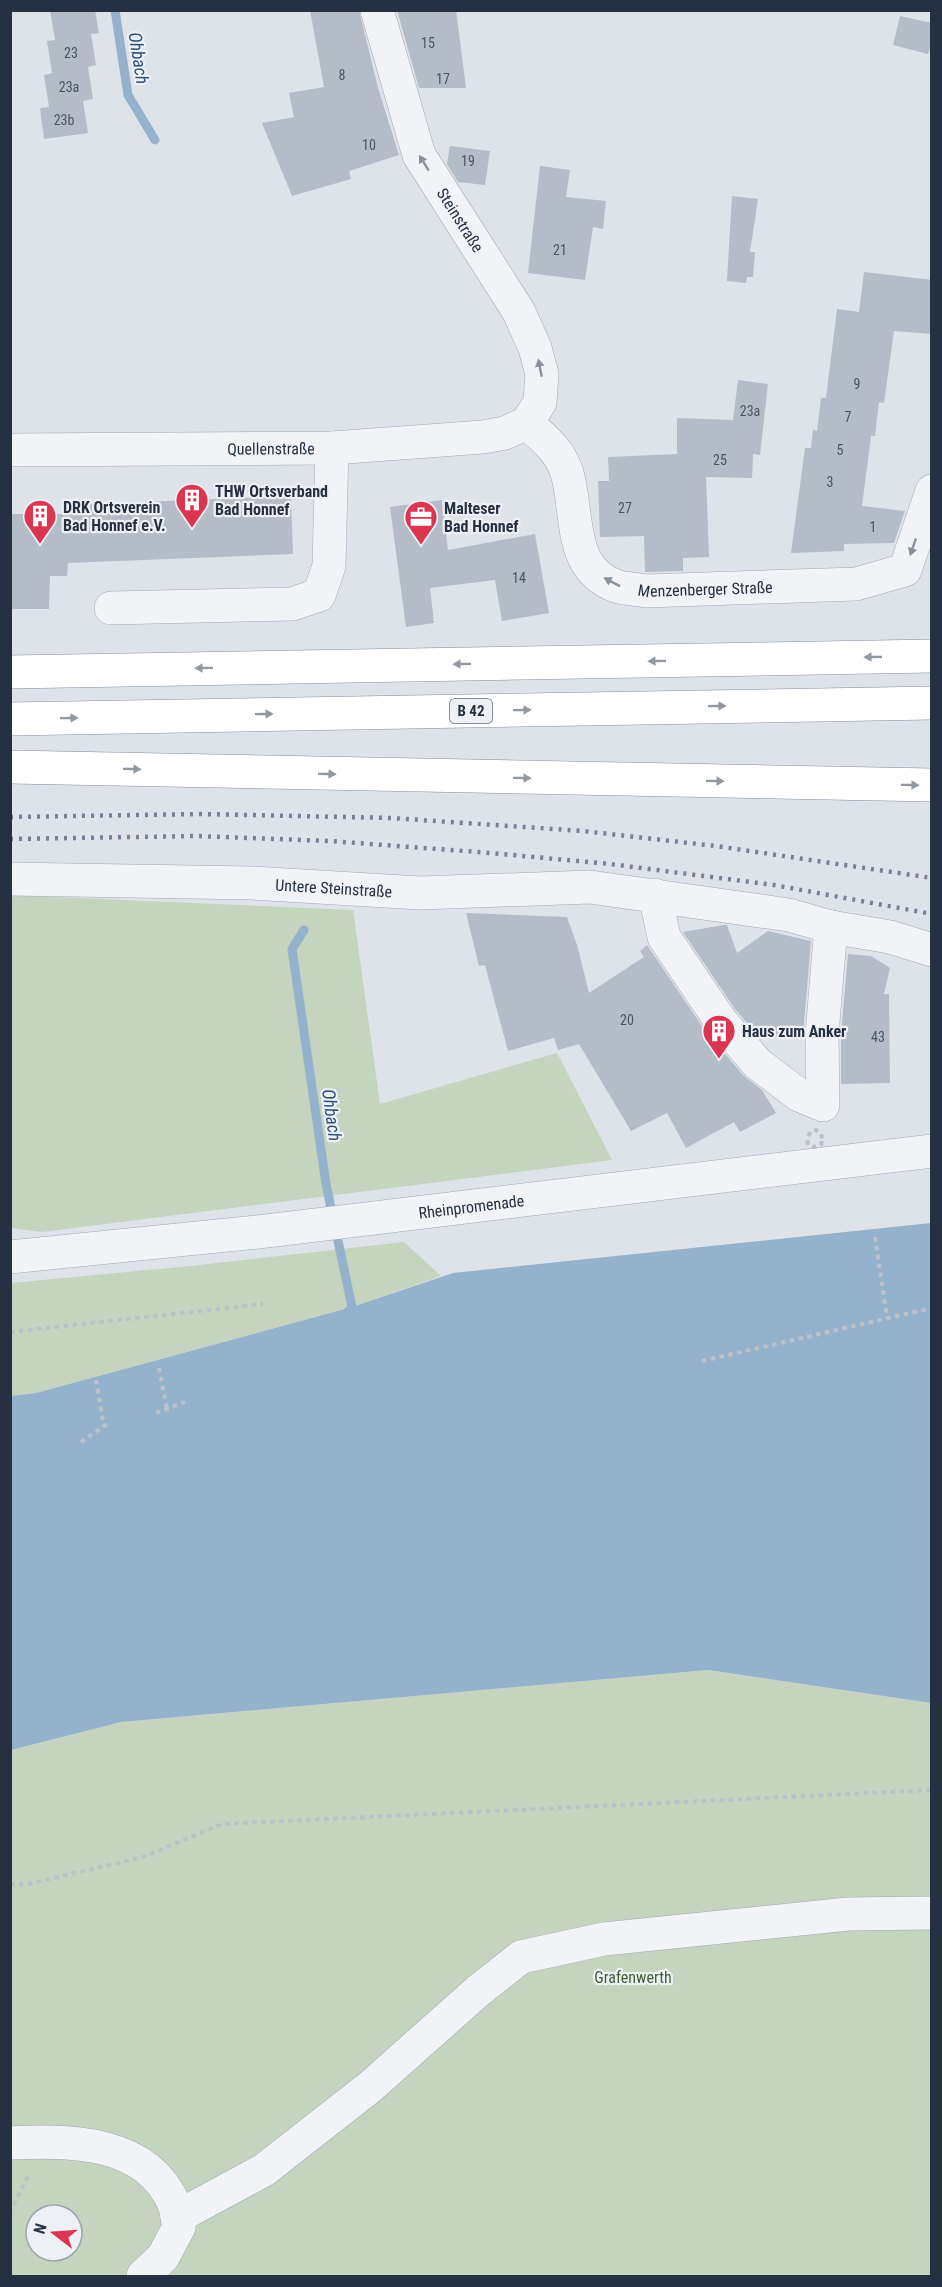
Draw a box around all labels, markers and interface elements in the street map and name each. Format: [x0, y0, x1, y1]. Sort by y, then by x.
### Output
water label: Ohbach [125, 30, 153, 86]
house number: 15 [421, 35, 435, 51]
house number: 23 [64, 45, 78, 61]
house number: 8 [339, 67, 346, 83]
house number: 17 [436, 71, 450, 87]
house number: 23a [59, 79, 79, 95]
house number: 23b [54, 112, 74, 128]
house number: 10 [362, 137, 376, 153]
house number: 19 [461, 153, 475, 169]
one-way arrow [419, 155, 430, 171]
street label: Steinstraße [433, 184, 488, 255]
house number: 21 [553, 242, 567, 258]
one-way arrow [535, 358, 544, 377]
house number: 9 [854, 376, 860, 392]
house number: 23a [740, 403, 760, 419]
house number: 7 [845, 409, 852, 425]
street label: Quellenstraße [227, 439, 315, 458]
house number: 5 [837, 442, 844, 458]
house number: 25 [713, 452, 727, 468]
house number: 3 [827, 474, 833, 490]
building icon: THW Ortsverband Bad Honnef [174, 482, 210, 529]
place label: THW Ortsverband Bad Honnef [215, 482, 328, 519]
building icon: DRK Ortsverein Bad Honnef e.V. [22, 498, 58, 545]
place label: DRK Ortsverein Bad Honnef e.V. [63, 498, 166, 535]
office icon: Malteser Bad Honnef [403, 499, 439, 546]
place label: Malteser Bad Honnef [444, 499, 519, 536]
house number: 27 [618, 500, 632, 516]
house number: 1 [870, 519, 876, 535]
one-way arrow [907, 538, 917, 556]
house number: 14 [512, 570, 526, 586]
street label: Menzenberger Straße [636, 577, 773, 601]
one-way arrow [603, 578, 620, 587]
one-way arrow [864, 652, 883, 662]
one-way arrow [648, 656, 667, 666]
one-way arrow [453, 659, 472, 669]
one-way arrow [195, 664, 214, 673]
road number: B 42 [450, 699, 492, 723]
one-way arrow [707, 702, 726, 711]
one-way arrow [512, 705, 531, 715]
one-way arrow [254, 710, 273, 719]
one-way arrow [59, 713, 78, 723]
one-way arrow [122, 764, 141, 774]
one-way arrow [317, 769, 336, 779]
one-way arrow [512, 773, 531, 783]
one-way arrow [706, 776, 725, 786]
one-way arrow [901, 780, 920, 790]
street label: Untere Steinstraße [275, 875, 393, 901]
house number: 20 [620, 1012, 634, 1028]
building icon: Haus zum Anker [701, 1013, 737, 1060]
place label: Haus zum Anker [742, 1022, 846, 1041]
house number: 43 [871, 1029, 885, 1045]
water label: Ohbach [318, 1088, 346, 1142]
street label: Rheinpromenade [417, 1191, 525, 1222]
park label: Grafenwerth [594, 1968, 672, 1987]
north arrow [24, 2203, 84, 2263]
text: N [30, 2221, 51, 2236]

